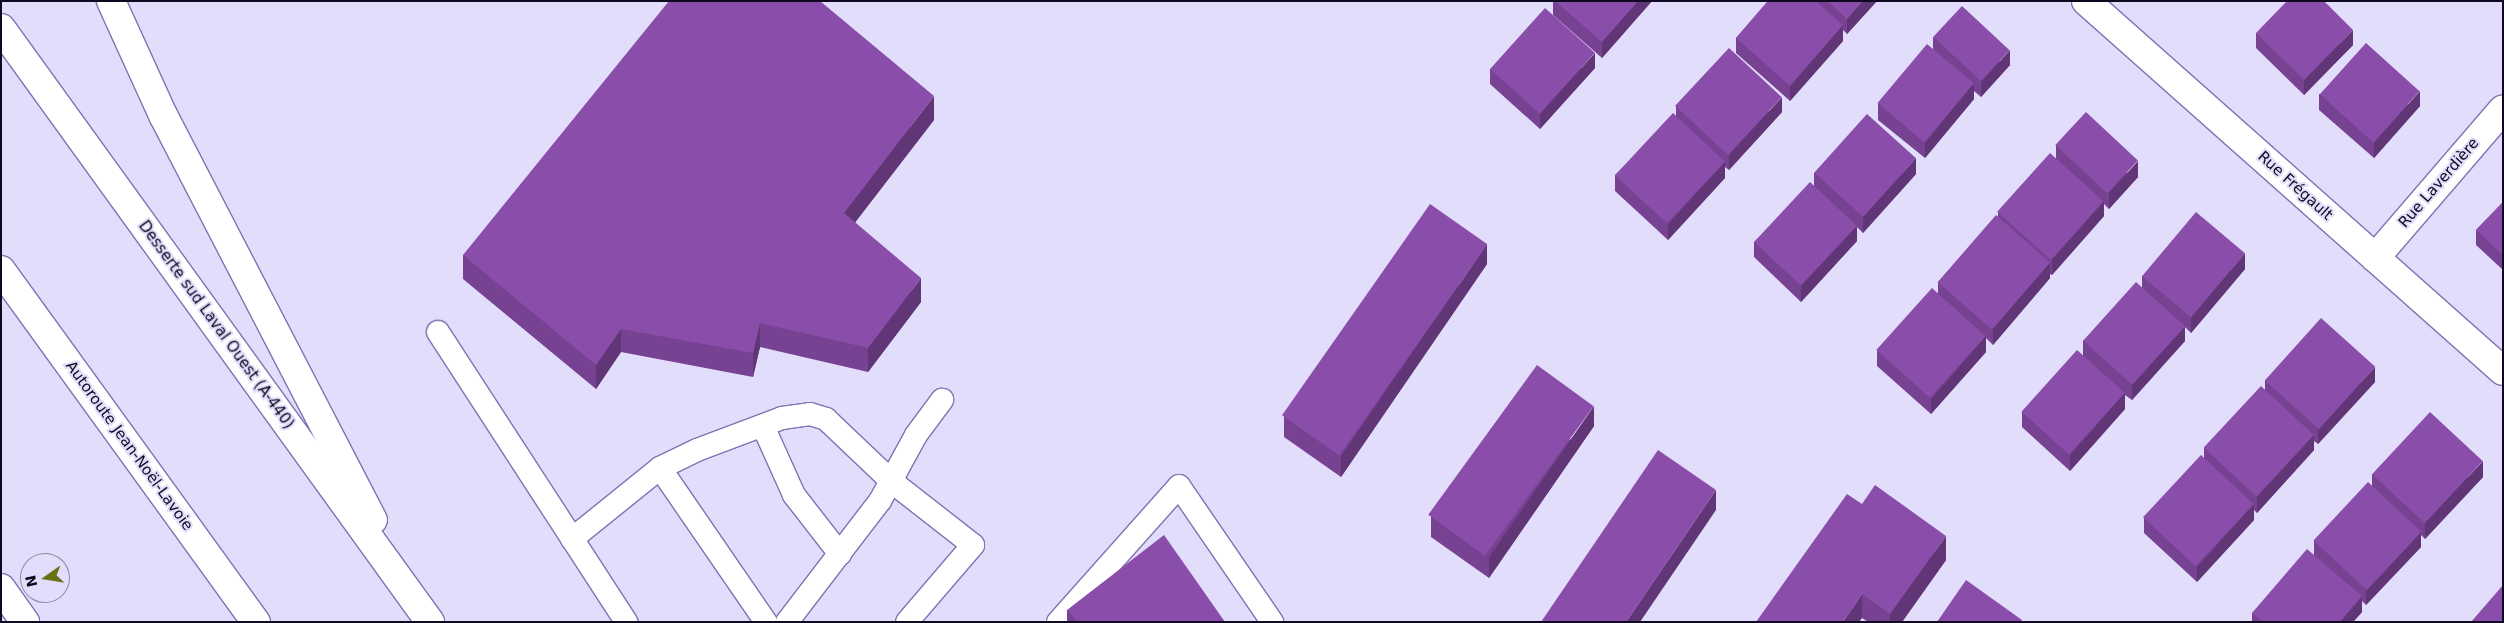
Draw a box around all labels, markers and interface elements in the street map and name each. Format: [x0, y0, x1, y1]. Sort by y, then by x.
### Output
street label: Rue Laverdière [2395, 135, 2483, 231]
street label: Rue Frégault [2254, 148, 2336, 224]
street label: Desserte sud Laval Ouest (A-440) [135, 218, 297, 432]
street label: Autoroute Jean-Noël-Lavoie [61, 358, 197, 534]
north arrow [20, 553, 70, 603]
text: N [22, 574, 40, 589]

